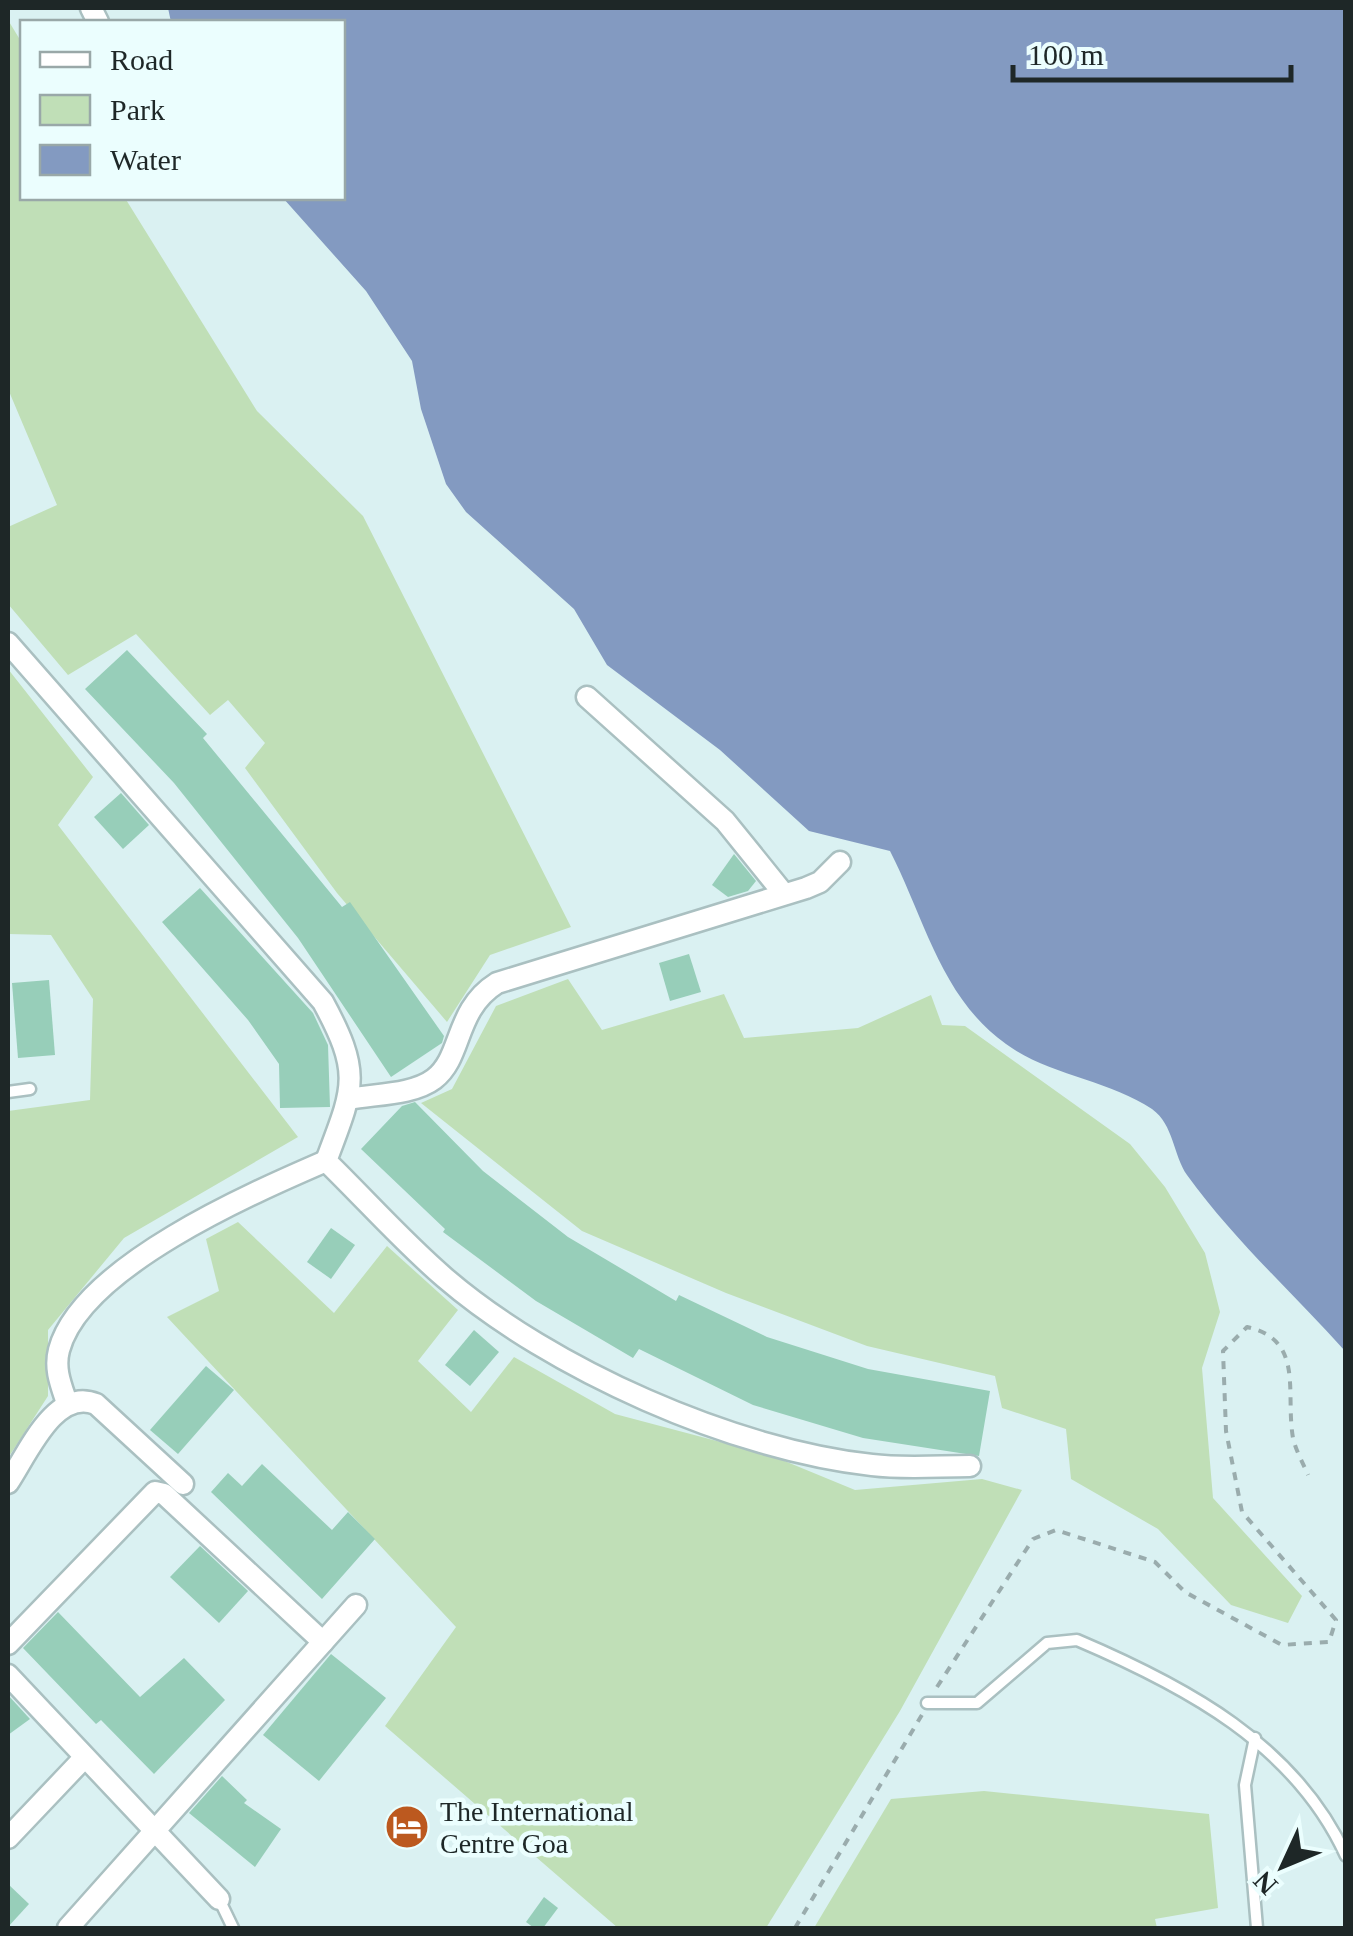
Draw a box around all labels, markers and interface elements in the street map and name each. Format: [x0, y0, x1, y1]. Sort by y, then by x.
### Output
legend [20, 20, 345, 200]
scale bar [1013, 20, 1290, 82]
text: 100 m [1028, 38, 1104, 71]
text: Road [110, 43, 173, 76]
text: Park [110, 93, 165, 126]
text: Water [110, 143, 181, 176]
place label: The International Centre Goa [440, 1796, 634, 1859]
hotel icon: The International Centre Goa [384, 1804, 430, 1850]
north arrow [1233, 1816, 1333, 1916]
text: N [1247, 1865, 1284, 1901]

